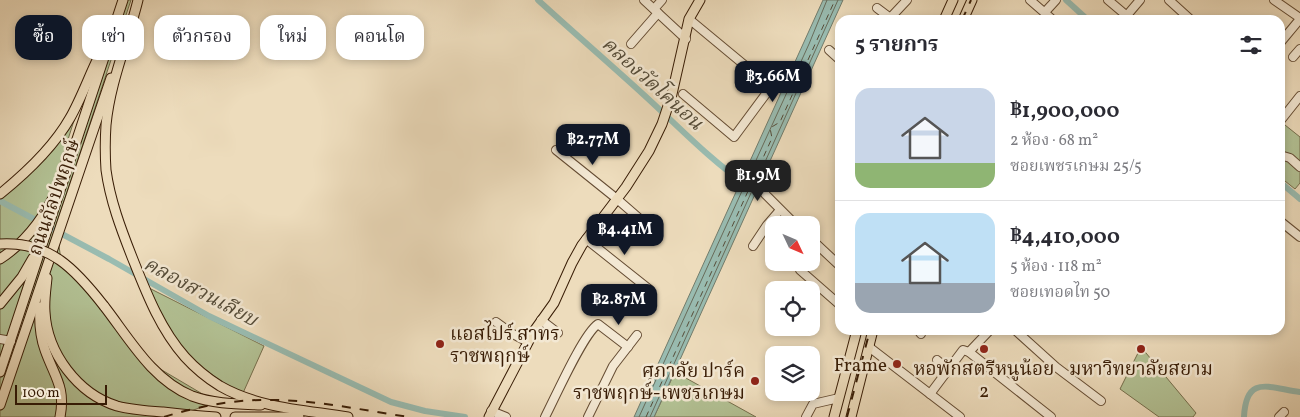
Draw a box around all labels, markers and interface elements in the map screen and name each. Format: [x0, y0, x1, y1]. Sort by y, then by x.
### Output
chip: ซื้อ [15, 15, 72, 60]
chip: เช่า [82, 15, 144, 60]
chip: ตัวกรอง [154, 15, 250, 60]
chip: ใหม่ [260, 15, 326, 60]
chip: คอนโด [336, 15, 424, 60]
water label: คลองวัดโคนอน [595, 30, 710, 138]
text: 5 รายการ [855, 31, 939, 60]
icon: filters [1237, 31, 1265, 59]
pin: ฿3.66M [732, 61, 814, 103]
text: ฿3.66M [746, 66, 800, 88]
text: ฿1,900,000 [1010, 97, 1119, 126]
icon: home [895, 108, 955, 168]
pin: ฿2.77M [552, 124, 634, 166]
text: ฿2.77M [567, 129, 619, 151]
text: 2 ห้อง · 68 m² [1010, 130, 1098, 152]
street label: ถนนกัลปพฤกษ์ [23, 136, 87, 259]
text: ซอยเพชรเกษม 25/5 [1010, 156, 1142, 178]
pin: ฿1.9M [723, 160, 793, 202]
text: ฿1.9M [736, 165, 780, 187]
pin: ฿4.41M [584, 214, 666, 256]
north arrow [765, 216, 820, 271]
map controls [765, 216, 820, 401]
text: ฿4.41M [598, 219, 652, 241]
text: ฿4,410,000 [1010, 223, 1120, 252]
icon: home [895, 233, 955, 293]
water label: คลองสวนเลียบ [138, 251, 263, 335]
text: 5 ห้อง · 118 m² [1010, 256, 1102, 278]
button: locate [765, 281, 820, 336]
text: ซอยเทอดไท 50 [1010, 282, 1110, 304]
pin: ฿2.87M [578, 284, 660, 326]
text: ฿2.87M [592, 289, 646, 311]
place label: แอสไปร์ สาทร ราชพฤกษ์ [450, 320, 560, 370]
marker: แอสไปร์ สาทร ราชพฤกษ์ [434, 338, 446, 350]
marker: หอพักสตรีหนูน้อย 2 [978, 343, 990, 355]
marker: มหาวิทยาลัยสยาม [1135, 343, 1147, 355]
button: layers [765, 346, 820, 401]
place label: Frame [834, 353, 887, 379]
place label: หอพักสตรีหนูน้อย 2 [914, 357, 1054, 405]
place label: มหาวิทยาลัยสยาม [1069, 357, 1213, 383]
marker: Frame [891, 358, 903, 370]
place label: ศุภาลัย ปาร์ค ราชพฤกษ์-เพชรเกษม [573, 359, 745, 407]
marker: ศุภาลัย ปาร์ค ราชพฤกษ์-เพชรเกษม [749, 375, 761, 387]
scale bar [15, 382, 108, 405]
text: 100 m [22, 384, 60, 403]

